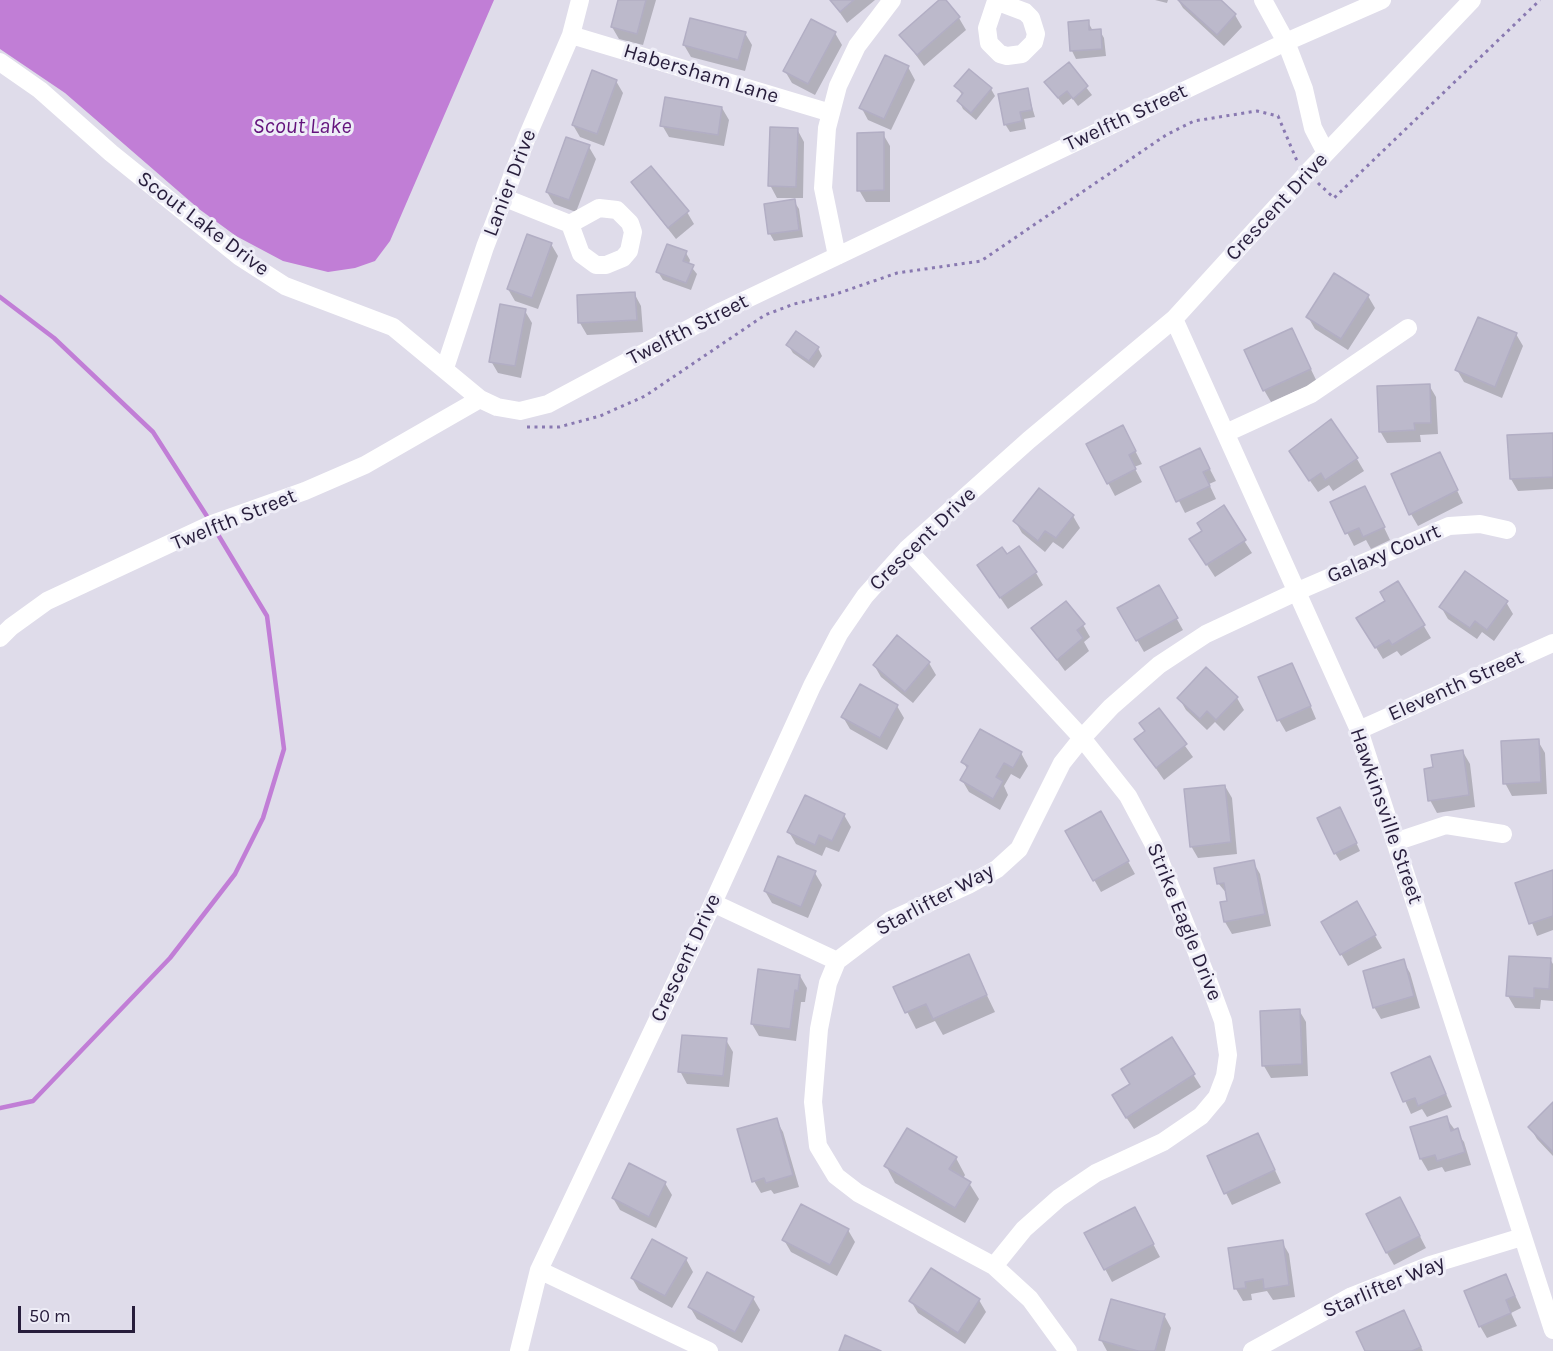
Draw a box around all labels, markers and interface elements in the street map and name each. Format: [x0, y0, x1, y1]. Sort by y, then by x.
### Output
street label: Habersham Lane [620, 38, 782, 110]
street label: Twelfth Street [1061, 79, 1191, 157]
water label: Scout Lake [253, 114, 351, 140]
street label: Lanier Drive [478, 126, 542, 240]
street label: Crescent Drive [1221, 148, 1333, 266]
street label: Scout Lake Drive [132, 166, 274, 282]
street label: Twelfth Street [623, 289, 753, 371]
street label: Crescent Drive [864, 482, 982, 596]
street label: Twelfth Street [168, 484, 300, 556]
street label: Galaxy Court [1324, 519, 1444, 589]
street label: Eleventh Street [1384, 645, 1528, 727]
street label: Hawkinsville Street [1344, 725, 1428, 907]
street label: Strike Eagle Drive [1141, 839, 1227, 1005]
street label: Starlifter Way [872, 858, 998, 942]
street label: Crescent Drive [645, 890, 727, 1026]
street label: Starlifter Way [1319, 1250, 1449, 1324]
scale bar [21, 1294, 138, 1332]
text: 50 m [29, 1305, 71, 1327]

